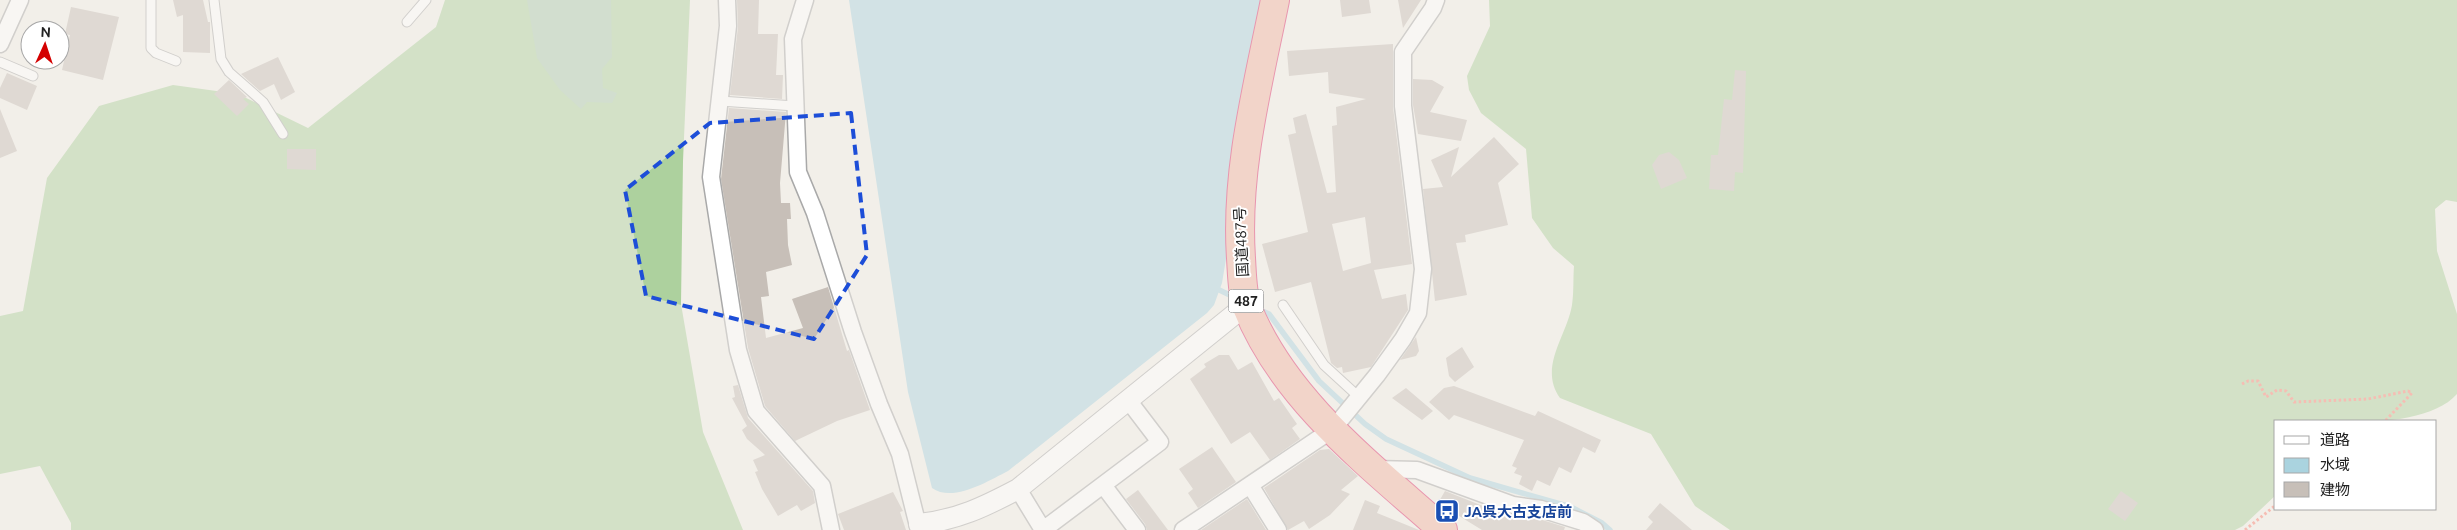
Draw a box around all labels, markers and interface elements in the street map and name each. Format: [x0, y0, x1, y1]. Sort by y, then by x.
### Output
north arrow [20, 20, 70, 70]
text: N [40, 24, 51, 40]
street label: 国道487号 [1231, 206, 1251, 278]
road number: 487 [1228, 290, 1264, 312]
legend [2274, 420, 2437, 510]
text: 道路 [2320, 431, 2350, 448]
text: 水域 [2320, 456, 2350, 473]
text: 建物 [2320, 481, 2350, 498]
bus stop icon: JA呉大古支店前 [1434, 498, 1460, 524]
place label: JA呉大古支店前 [1464, 503, 1572, 520]

